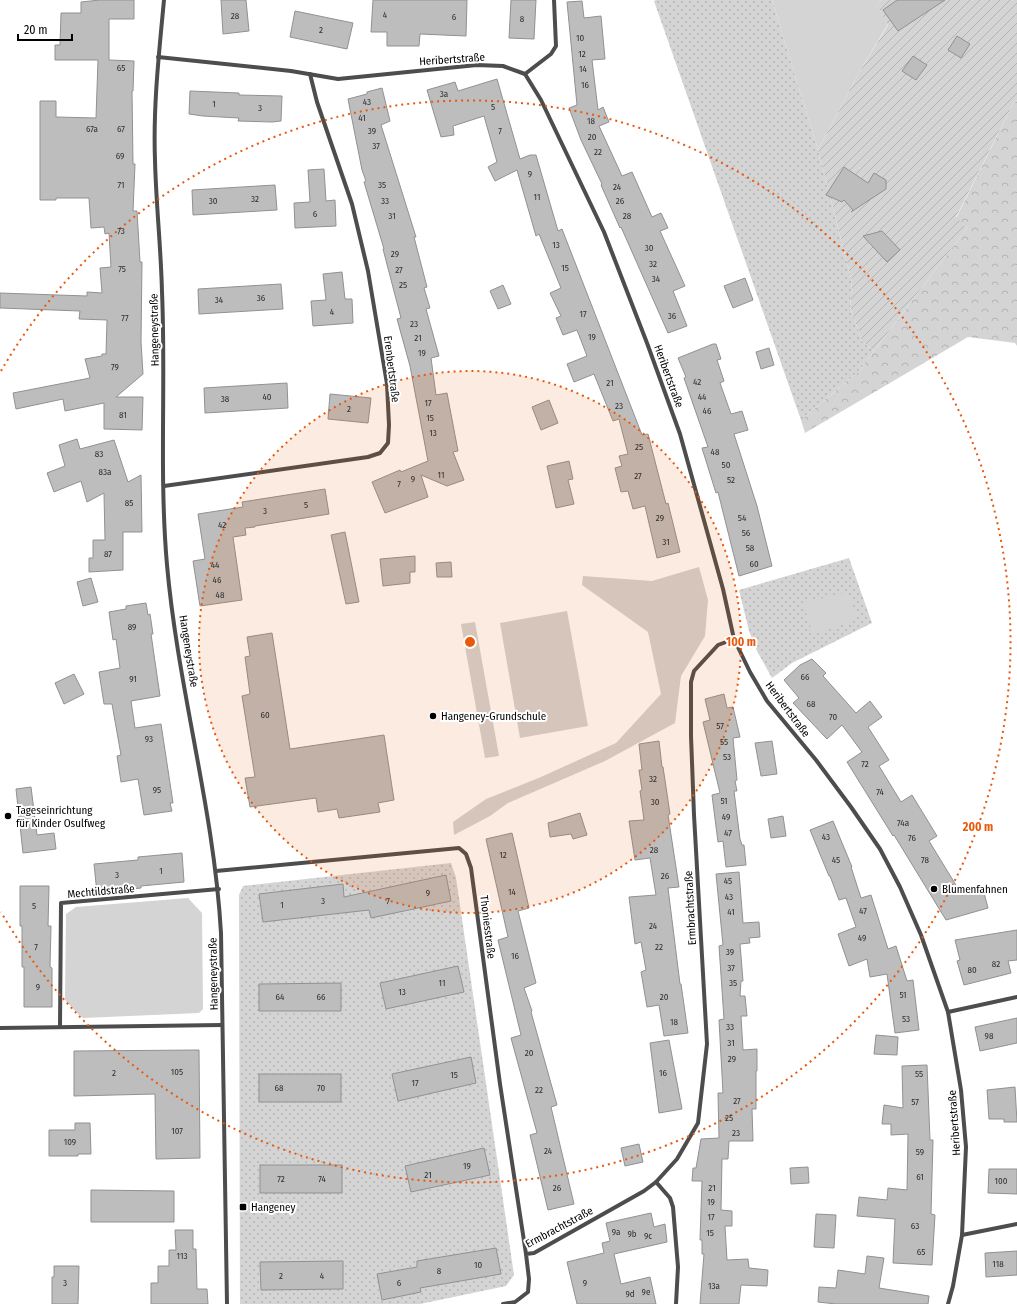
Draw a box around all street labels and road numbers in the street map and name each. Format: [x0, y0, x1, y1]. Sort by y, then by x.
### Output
street label: Heribertstraße [419, 51, 485, 68]
street label: Hangeneystraße [147, 293, 162, 367]
street label: Erenbertstraße [381, 335, 402, 403]
street label: Heribertstraße [651, 343, 686, 409]
street label: Hangeneystraße [176, 614, 201, 688]
street label: Heribertstraße [763, 679, 813, 740]
street label: Ermbrachtstraße [682, 870, 699, 946]
street label: Mechtildstraße [67, 882, 135, 901]
street label: Thoniesstraße [477, 895, 498, 960]
street label: Hangeneystraße [206, 937, 221, 1011]
street label: Heribertstraße [946, 1090, 963, 1156]
street label: Ermbrachtstraße [523, 1204, 595, 1251]

